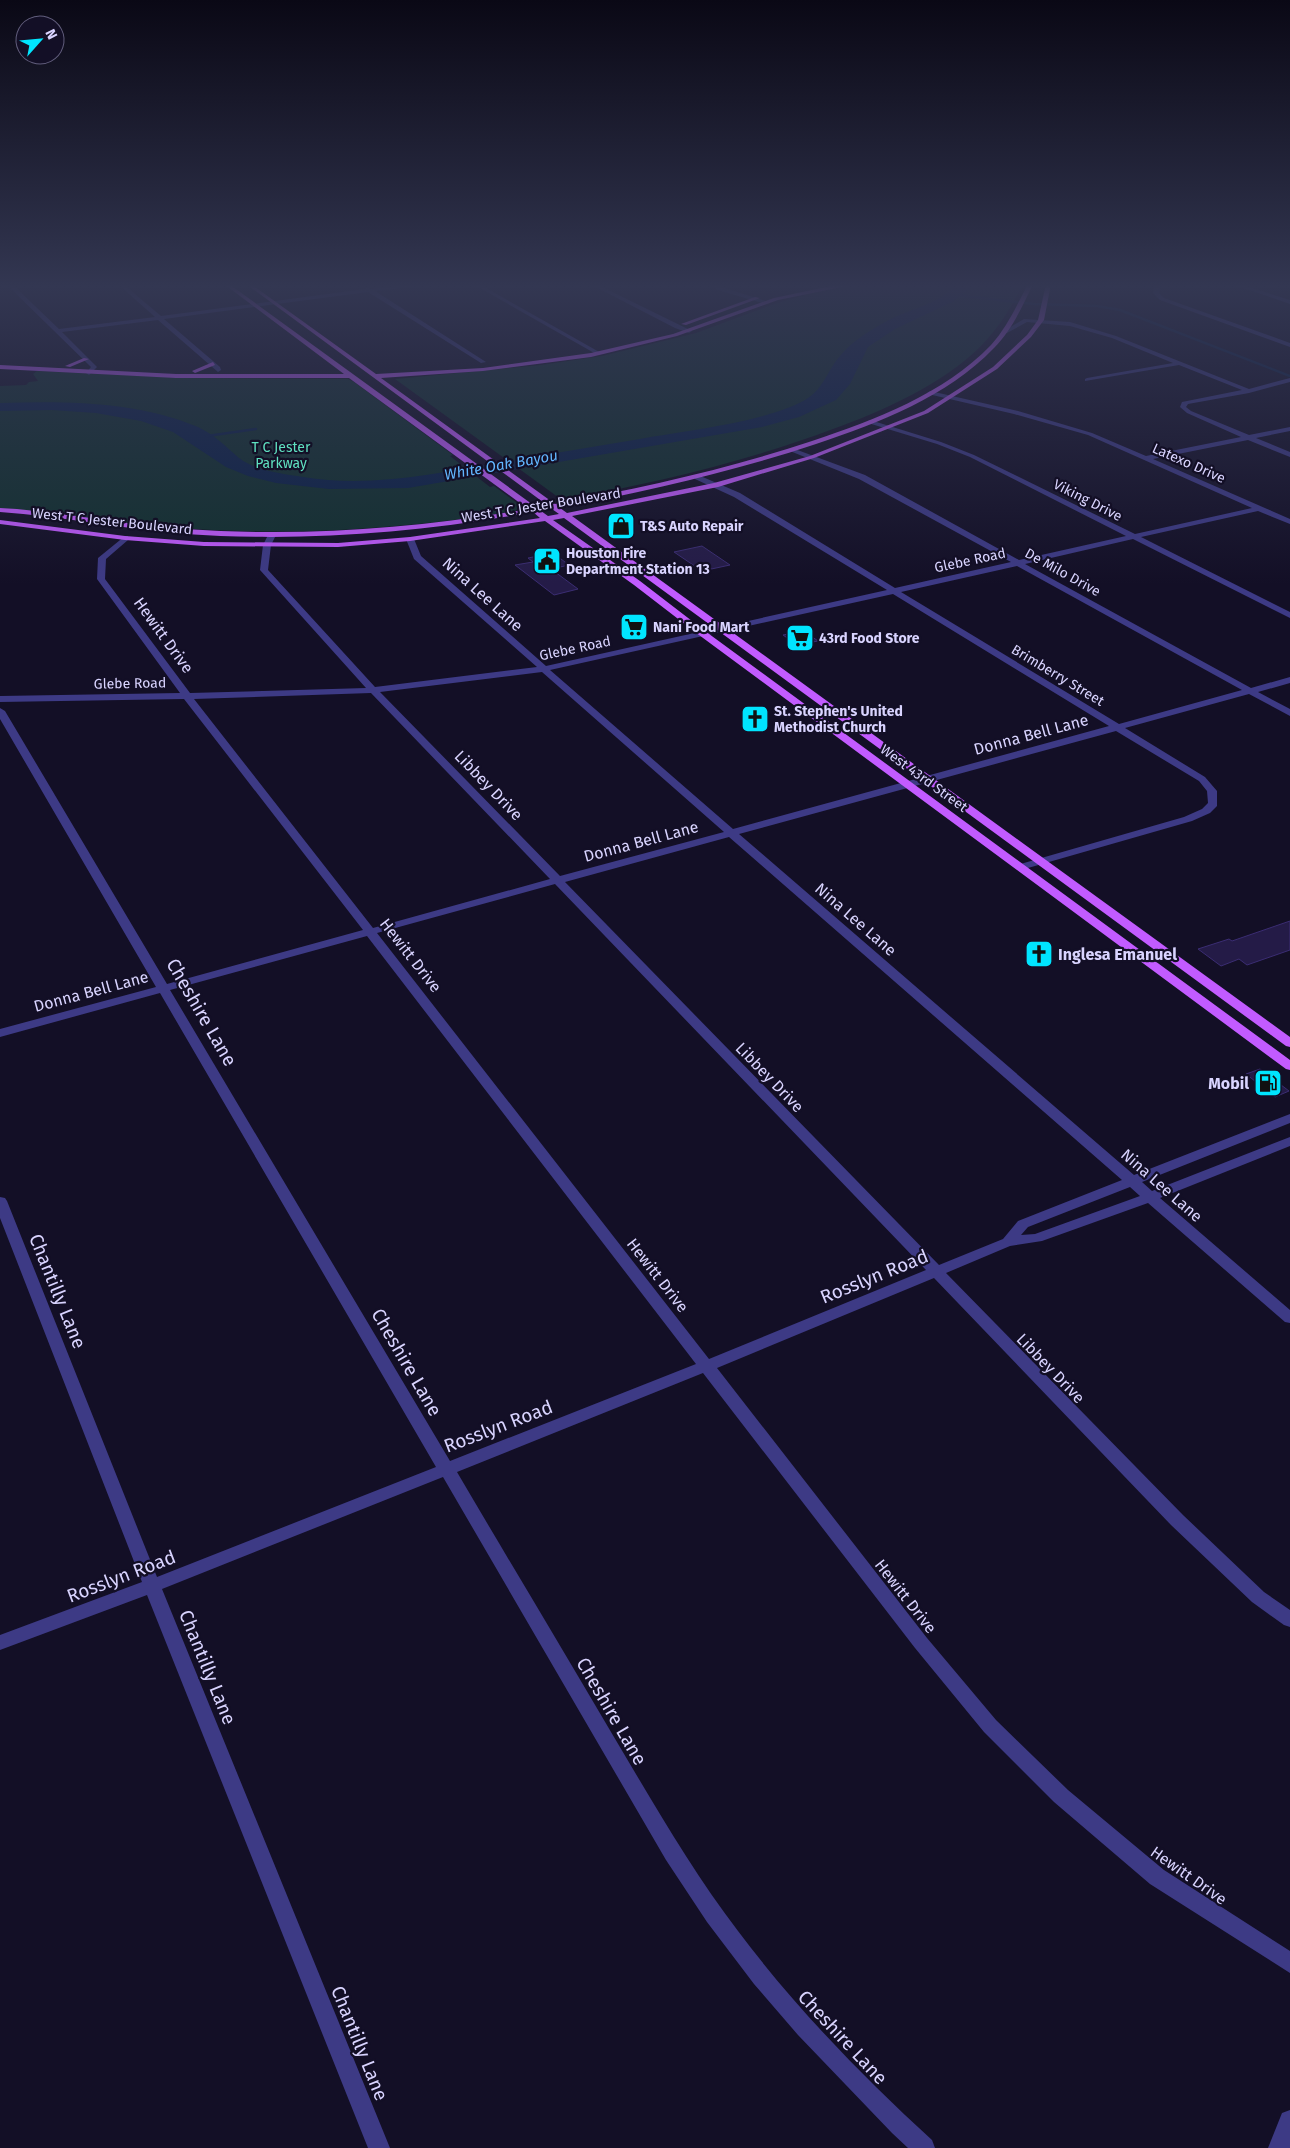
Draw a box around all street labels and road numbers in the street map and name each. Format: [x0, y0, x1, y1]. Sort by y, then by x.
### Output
street label: Latexo Drive [1150, 440, 1228, 487]
street label: Viking Drive [1051, 476, 1125, 525]
street label: West T C Jester Boulevard [460, 485, 622, 526]
street label: West T C Jester Boulevard [31, 505, 193, 538]
street label: Glebe Road [933, 545, 1007, 576]
street label: De Milo Drive [1022, 545, 1104, 600]
street label: Nina Lee Lane [439, 553, 527, 635]
street label: Hewitt Drive [130, 594, 197, 677]
street label: Glebe Road [538, 633, 612, 664]
street label: Brimberry Street [1008, 641, 1108, 710]
street label: Glebe Road [94, 674, 166, 693]
street label: Donna Bell Lane [972, 710, 1091, 759]
street label: West 43rd Street [877, 741, 971, 816]
street label: Libbey Drive [451, 746, 527, 824]
street label: Donna Bell Lane [582, 817, 701, 866]
street label: Nina Lee Lane [811, 879, 900, 960]
street label: Hewitt Drive [376, 914, 445, 996]
street label: Cheshire Lane [161, 954, 242, 1070]
street label: Donna Bell Lane [32, 967, 151, 1016]
street label: Libbey Drive [732, 1038, 808, 1116]
street label: Nina Lee Lane [1117, 1145, 1206, 1226]
street label: Chantilly Lane [24, 1230, 91, 1352]
street label: Hewitt Drive [623, 1234, 692, 1316]
street label: Rosslyn Road [817, 1244, 932, 1309]
street label: Cheshire Lane [366, 1304, 447, 1420]
street label: Libbey Drive [1013, 1329, 1089, 1407]
street label: Rosslyn Road [441, 1395, 556, 1458]
street label: Rosslyn Road [64, 1545, 179, 1608]
street label: Hewitt Drive [871, 1555, 940, 1637]
street label: Chantilly Lane [174, 1606, 241, 1728]
street label: Cheshire Lane [571, 1653, 652, 1769]
street label: Hewitt Drive [1147, 1842, 1231, 1909]
street label: Chantilly Lane [326, 1982, 393, 2104]
street label: Cheshire Lane [793, 1985, 892, 2089]

